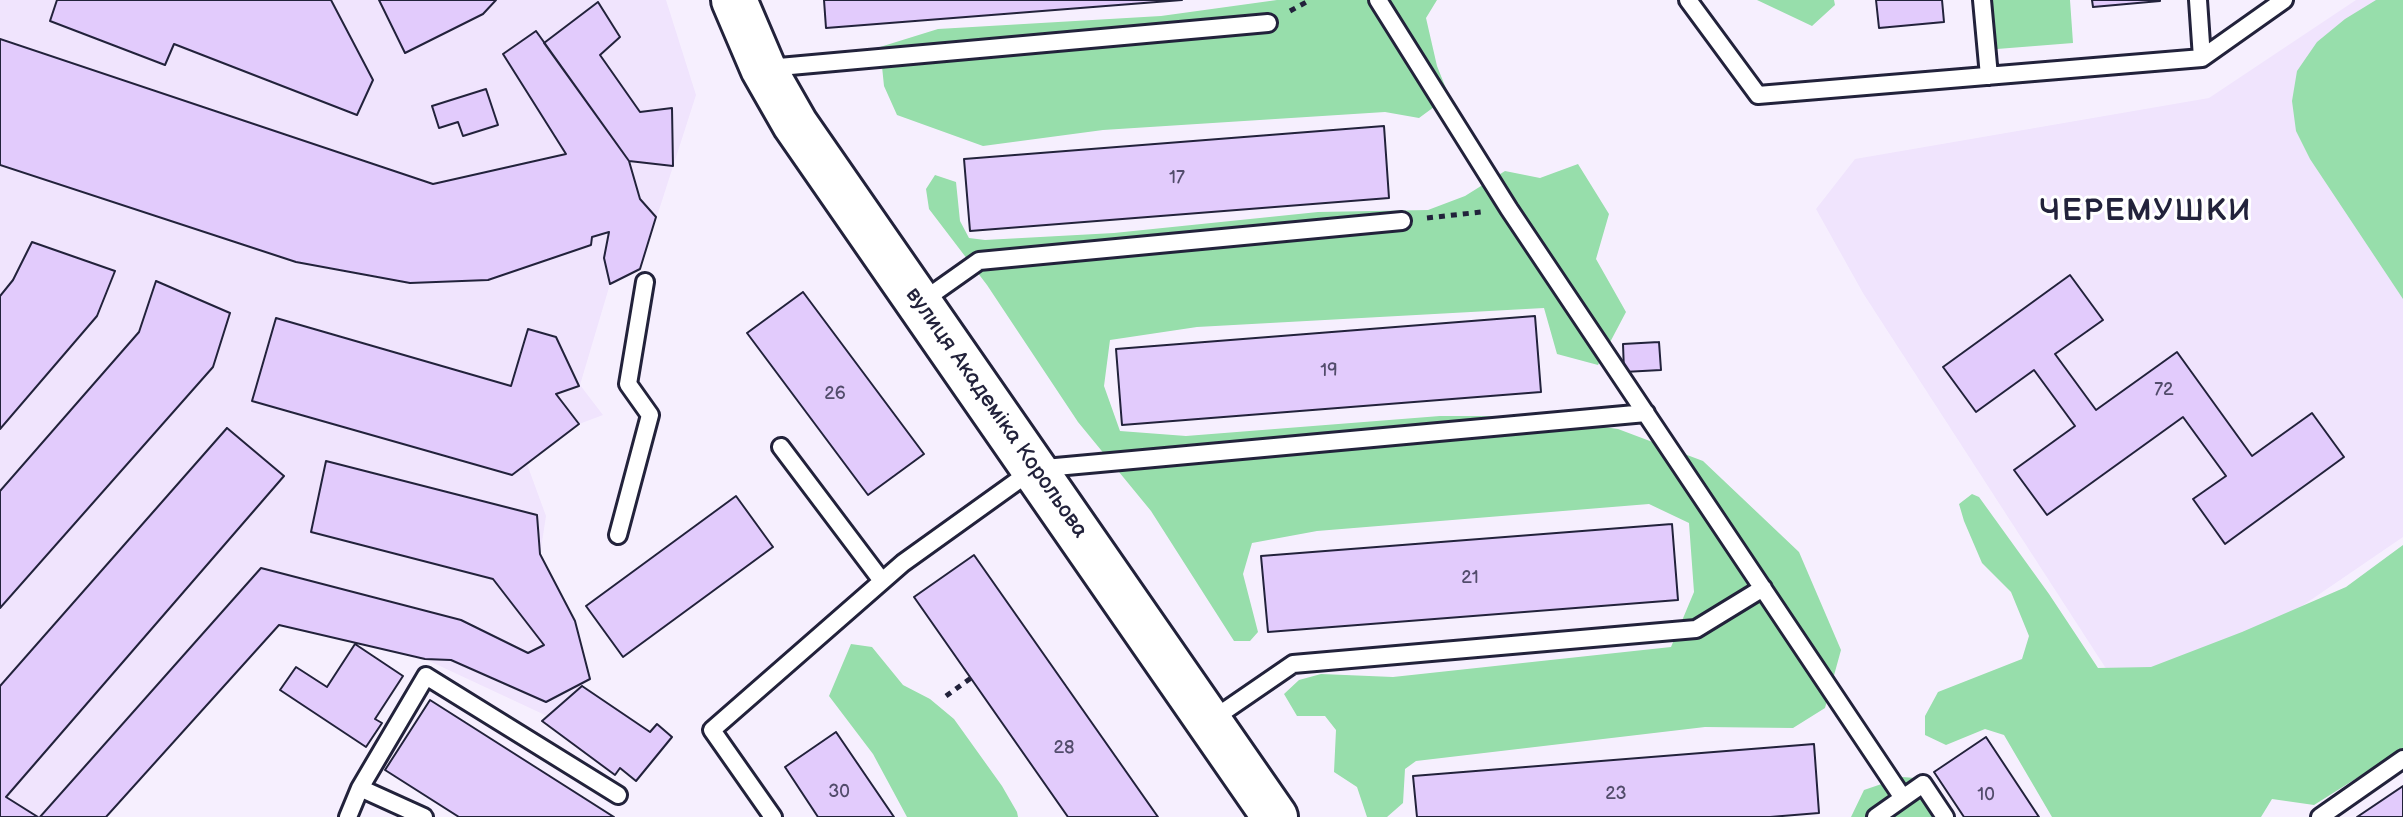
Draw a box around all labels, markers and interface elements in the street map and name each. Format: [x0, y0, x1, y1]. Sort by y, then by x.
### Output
house number: 17 [1169, 167, 1185, 189]
district label: ЧЕРЕМУШКИ [2040, 194, 2252, 230]
street label: вулиця Академіка Корольова [899, 283, 1093, 543]
house number: 19 [1320, 360, 1338, 382]
house number: 72 [2154, 379, 2174, 401]
house number: 26 [824, 383, 846, 405]
house number: 21 [1461, 567, 1479, 589]
house number: 28 [1053, 737, 1075, 759]
house number: 30 [828, 781, 850, 803]
house number: 23 [1605, 783, 1627, 805]
house number: 10 [1977, 784, 1995, 806]

